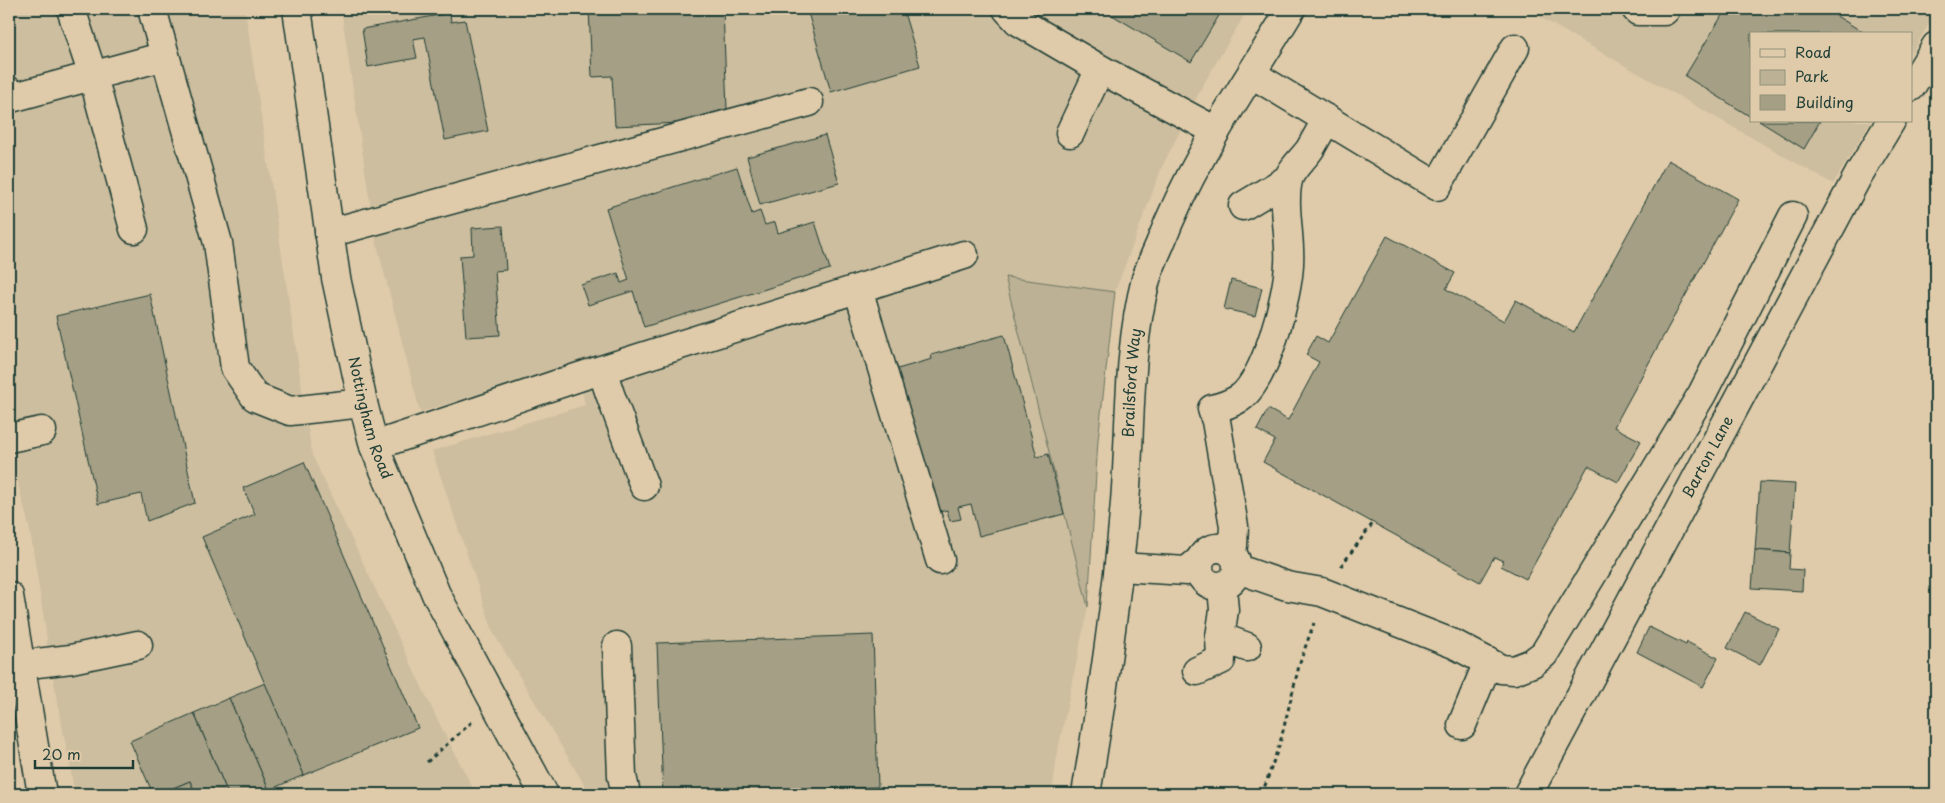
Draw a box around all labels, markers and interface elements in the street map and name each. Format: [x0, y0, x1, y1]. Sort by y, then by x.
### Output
legend [1750, 32, 1912, 122]
text: Road [1795, 40, 1831, 63]
text: Park [1795, 64, 1829, 87]
text: Building [1795, 90, 1854, 113]
street label: Brailsford Way [1115, 327, 1146, 438]
street label: Nottingham Road [343, 354, 400, 482]
street label: Barton Lane [1675, 411, 1738, 502]
scale bar [35, 738, 132, 770]
text: 20 m [42, 742, 81, 765]

